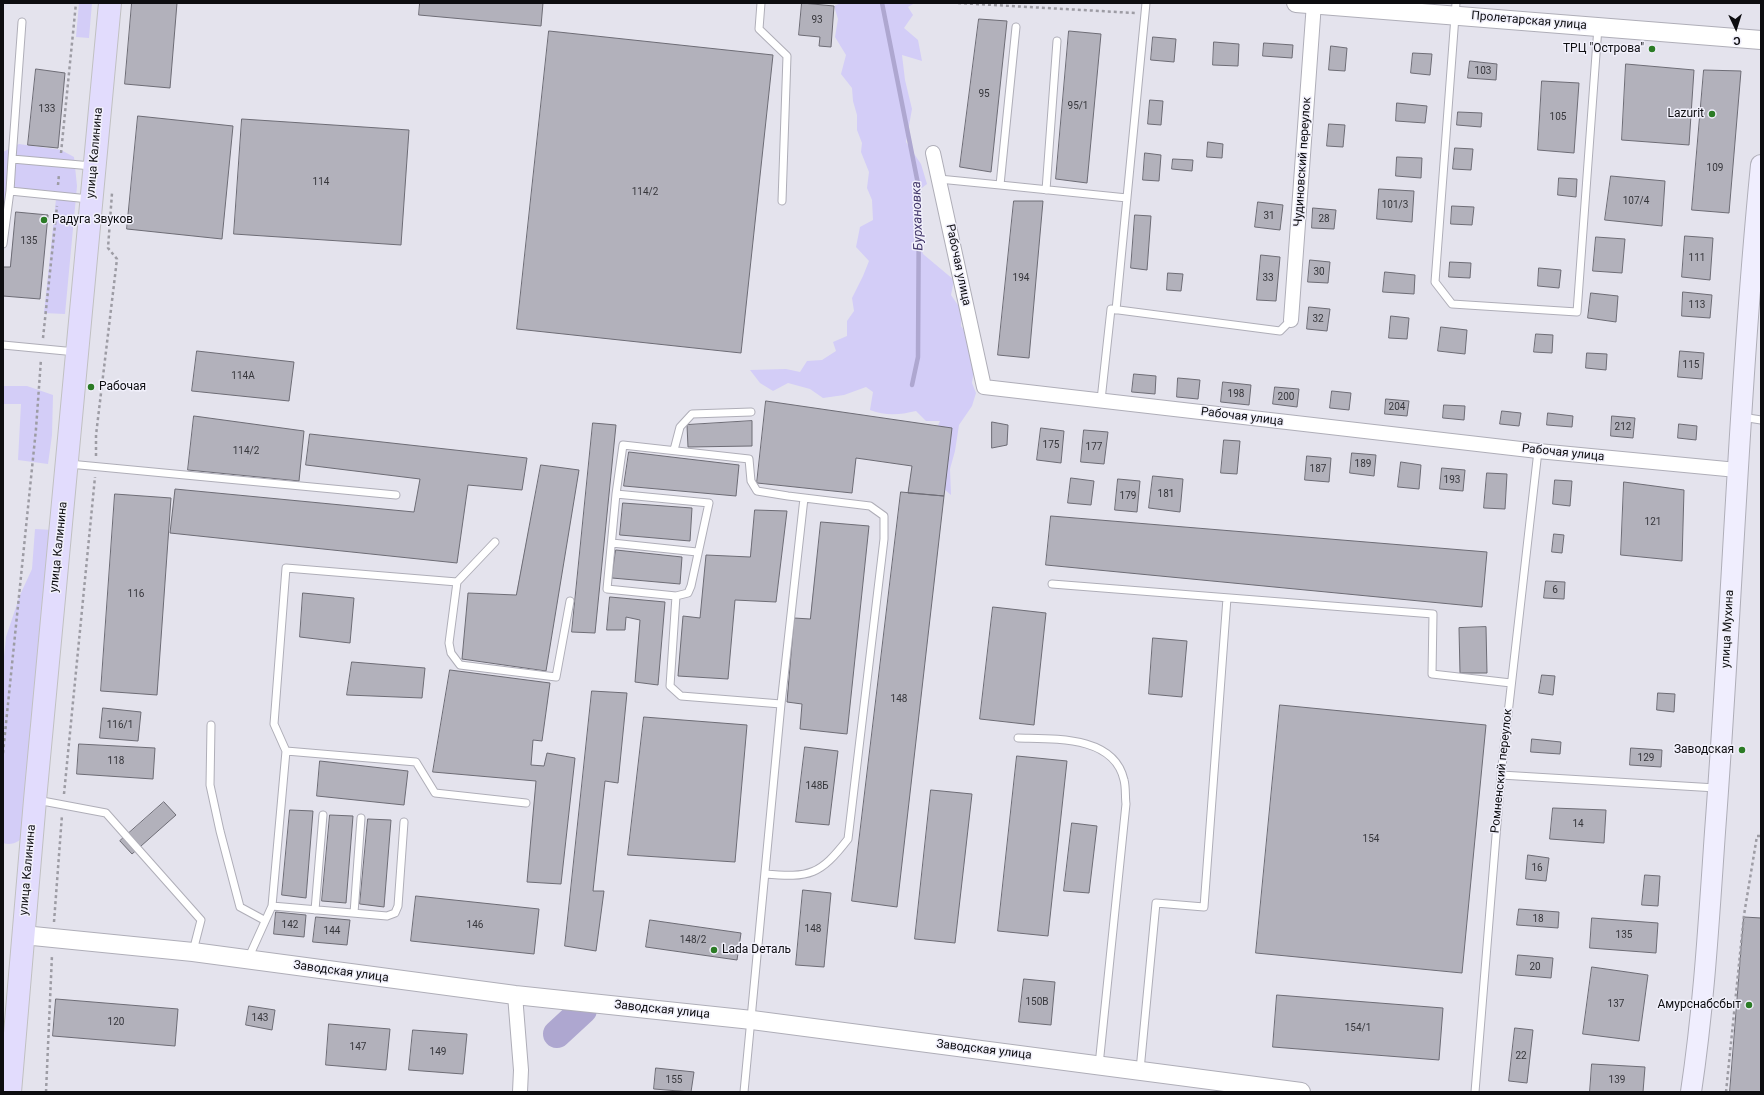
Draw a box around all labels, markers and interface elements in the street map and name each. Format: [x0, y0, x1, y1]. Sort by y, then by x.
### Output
north arrow [1716, 8, 1756, 48]
street label: Пролетарская улица [1471, 9, 1587, 33]
house number: 93 [811, 14, 823, 26]
text: С [1733, 34, 1741, 47]
place label: ТРЦ "Острова" [1563, 42, 1644, 56]
marker: ТРЦ "Острова" [1647, 44, 1657, 54]
house number: 103 [1475, 65, 1491, 77]
house number: 95 [978, 88, 990, 100]
street label: Чудиновский переулок [1291, 97, 1315, 227]
house number: 95/1 [1068, 100, 1088, 112]
house number: 133 [39, 103, 55, 115]
street label: улица Калинина [84, 107, 106, 199]
place label: Lazurit [1668, 107, 1704, 121]
marker: Lazurit [1707, 109, 1717, 119]
house number: 105 [1550, 111, 1566, 123]
house number: 109 [1707, 162, 1723, 174]
house number: 114 [313, 176, 329, 188]
water label: Бурхановка [909, 181, 927, 251]
house number: 114/2 [632, 186, 658, 198]
house number: 107/4 [1623, 195, 1649, 207]
house number: 101/3 [1382, 199, 1408, 211]
house number: 31 [1263, 210, 1275, 222]
place label: Радуга Звуков [52, 213, 133, 227]
house number: 28 [1318, 213, 1330, 225]
marker: Радуга Звуков [39, 215, 49, 225]
street label: Рабочая улица [942, 223, 974, 307]
house number: 135 [21, 235, 37, 247]
house number: 111 [1689, 252, 1705, 264]
house number: 30 [1313, 266, 1325, 278]
house number: 194 [1013, 272, 1029, 284]
house number: 33 [1262, 272, 1274, 284]
house number: 113 [1689, 299, 1705, 311]
house number: 32 [1312, 313, 1324, 325]
house number: 115 [1683, 359, 1699, 371]
house number: 114А [231, 370, 255, 382]
place label: Рабочая [99, 380, 146, 394]
marker: Рабочая [86, 382, 96, 392]
house number: 198 [1228, 388, 1244, 400]
house number: 200 [1278, 391, 1294, 403]
house number: 204 [1389, 401, 1405, 413]
street label: Рабочая улица [1200, 405, 1284, 429]
house number: 212 [1615, 421, 1631, 433]
house number: 175 [1043, 439, 1059, 451]
house number: 177 [1086, 441, 1102, 453]
street label: Рабочая улица [1521, 441, 1605, 465]
house number: 114/2 [233, 445, 259, 457]
house number: 189 [1355, 458, 1371, 470]
house number: 187 [1310, 463, 1326, 475]
house number: 193 [1444, 474, 1460, 486]
house number: 181 [1158, 488, 1174, 500]
house number: 179 [1120, 490, 1136, 502]
street label: улица Калинина [47, 501, 71, 593]
house number: 121 [1645, 516, 1661, 528]
house number: 6 [1552, 584, 1558, 596]
house number: 116 [128, 588, 144, 600]
street label: улица Мухина [1719, 589, 1737, 669]
house number: 148 [891, 693, 907, 705]
street label: Ромненский переулок [1488, 708, 1516, 834]
house number: 116/1 [107, 719, 133, 731]
place label: Заводская [1674, 743, 1734, 757]
marker: Заводская [1737, 745, 1747, 755]
house number: 129 [1638, 752, 1654, 764]
house number: 118 [108, 755, 124, 767]
house number: 148Б [805, 780, 829, 792]
house number: 14 [1572, 818, 1584, 830]
street label: улица Калинина [17, 824, 39, 916]
house number: 154 [1363, 833, 1379, 845]
house number: 16 [1531, 862, 1543, 874]
house number: 18 [1532, 913, 1544, 925]
house number: 142 [282, 919, 298, 931]
house number: 146 [467, 919, 483, 931]
house number: 148 [805, 923, 821, 935]
house number: 144 [324, 925, 340, 937]
house number: 135 [1616, 929, 1632, 941]
house number: 148/2 [680, 934, 706, 946]
place label: Lada Dеталь [722, 943, 791, 957]
marker: Lada Dеталь [709, 945, 719, 955]
street label: Заводская улица [292, 958, 390, 986]
house number: 20 [1529, 961, 1541, 973]
house number: 150В [1025, 996, 1049, 1008]
street label: Заводская улица [614, 998, 710, 1022]
house number: 137 [1608, 998, 1624, 1010]
place label: Амурснабсбыт [1657, 998, 1741, 1012]
marker: Амурснабсбыт [1744, 1000, 1754, 1010]
house number: 143 [252, 1012, 268, 1024]
house number: 120 [108, 1016, 124, 1028]
house number: 154/1 [1345, 1022, 1371, 1034]
street label: Заводская улица [935, 1037, 1033, 1063]
house number: 147 [350, 1041, 366, 1053]
house number: 149 [430, 1046, 446, 1058]
house number: 22 [1515, 1050, 1527, 1062]
house number: 155 [666, 1074, 682, 1086]
house number: 139 [1609, 1074, 1625, 1086]

